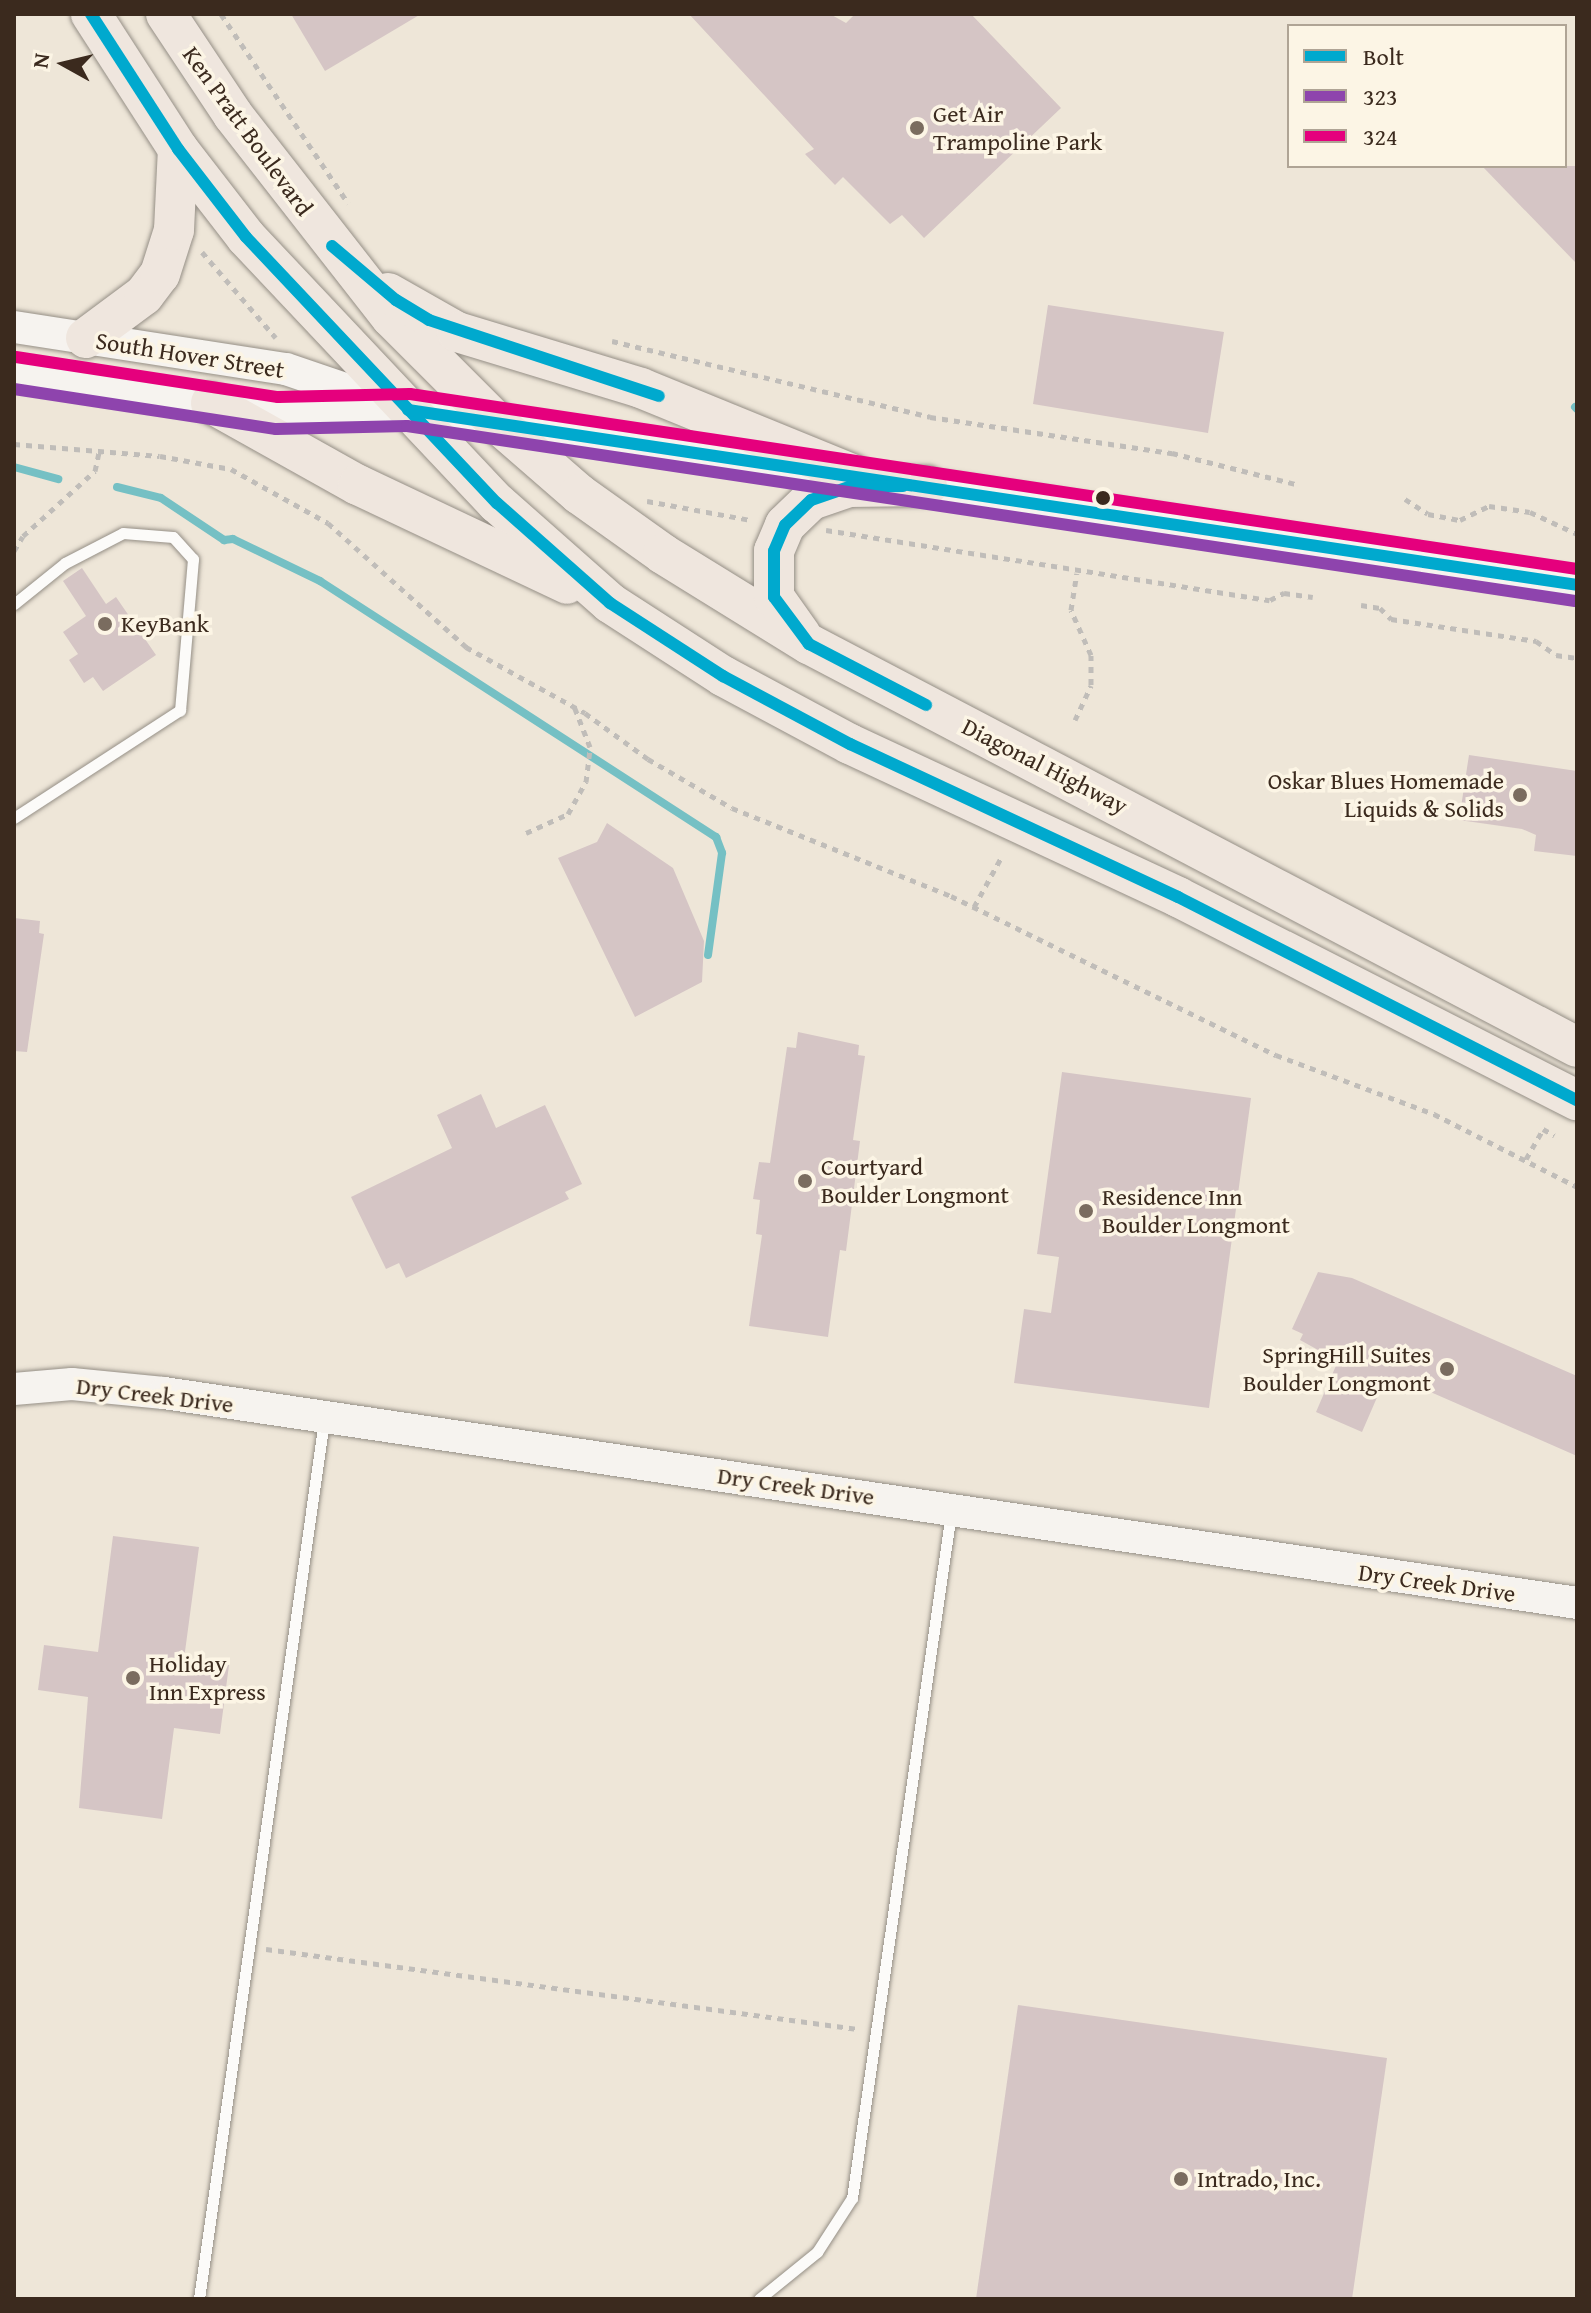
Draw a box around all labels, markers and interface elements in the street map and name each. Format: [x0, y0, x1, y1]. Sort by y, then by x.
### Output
north arrow [24, 24, 104, 104]
legend [1287, 24, 1567, 168]
text: Bolt [1363, 39, 1404, 74]
street label: Ken Pratt Boulevard [177, 41, 319, 221]
text: N [23, 51, 57, 70]
text: 323 [1363, 79, 1398, 114]
place label: Get Air Trampoline Park [933, 100, 1102, 156]
marker: Get Air Trampoline Park [908, 119, 926, 137]
text: 324 [1363, 119, 1398, 154]
street label: South Hover Street [94, 326, 286, 384]
unlabelled marker [1095, 490, 1111, 506]
place label: KeyBank [121, 610, 209, 638]
marker: KeyBank [96, 615, 114, 633]
street label: Diagonal Highway [957, 712, 1133, 820]
place label: Oskar Blues Homemade Liquids & Solids [1268, 767, 1504, 823]
marker: Oskar Blues Homemade Liquids & Solids [1511, 786, 1529, 804]
place label: Courtyard Boulder Longmont [821, 1153, 1009, 1209]
marker: Courtyard Boulder Longmont [796, 1172, 814, 1190]
place label: Residence Inn Boulder Longmont [1102, 1183, 1290, 1239]
marker: Residence Inn Boulder Longmont [1077, 1202, 1095, 1220]
place label: SpringHill Suites Boulder Longmont [1243, 1341, 1431, 1397]
marker: SpringHill Suites Boulder Longmont [1438, 1360, 1456, 1378]
street label: Dry Creek Drive [75, 1371, 235, 1419]
street label: Dry Creek Drive [716, 1461, 876, 1511]
street label: Dry Creek Drive [1357, 1558, 1517, 1608]
place label: Holiday Inn Express [149, 1650, 266, 1706]
marker: Holiday Inn Express [124, 1669, 142, 1687]
place label: Intrado, Inc. [1197, 2165, 1321, 2193]
marker: Intrado, Inc. [1172, 2170, 1190, 2188]

